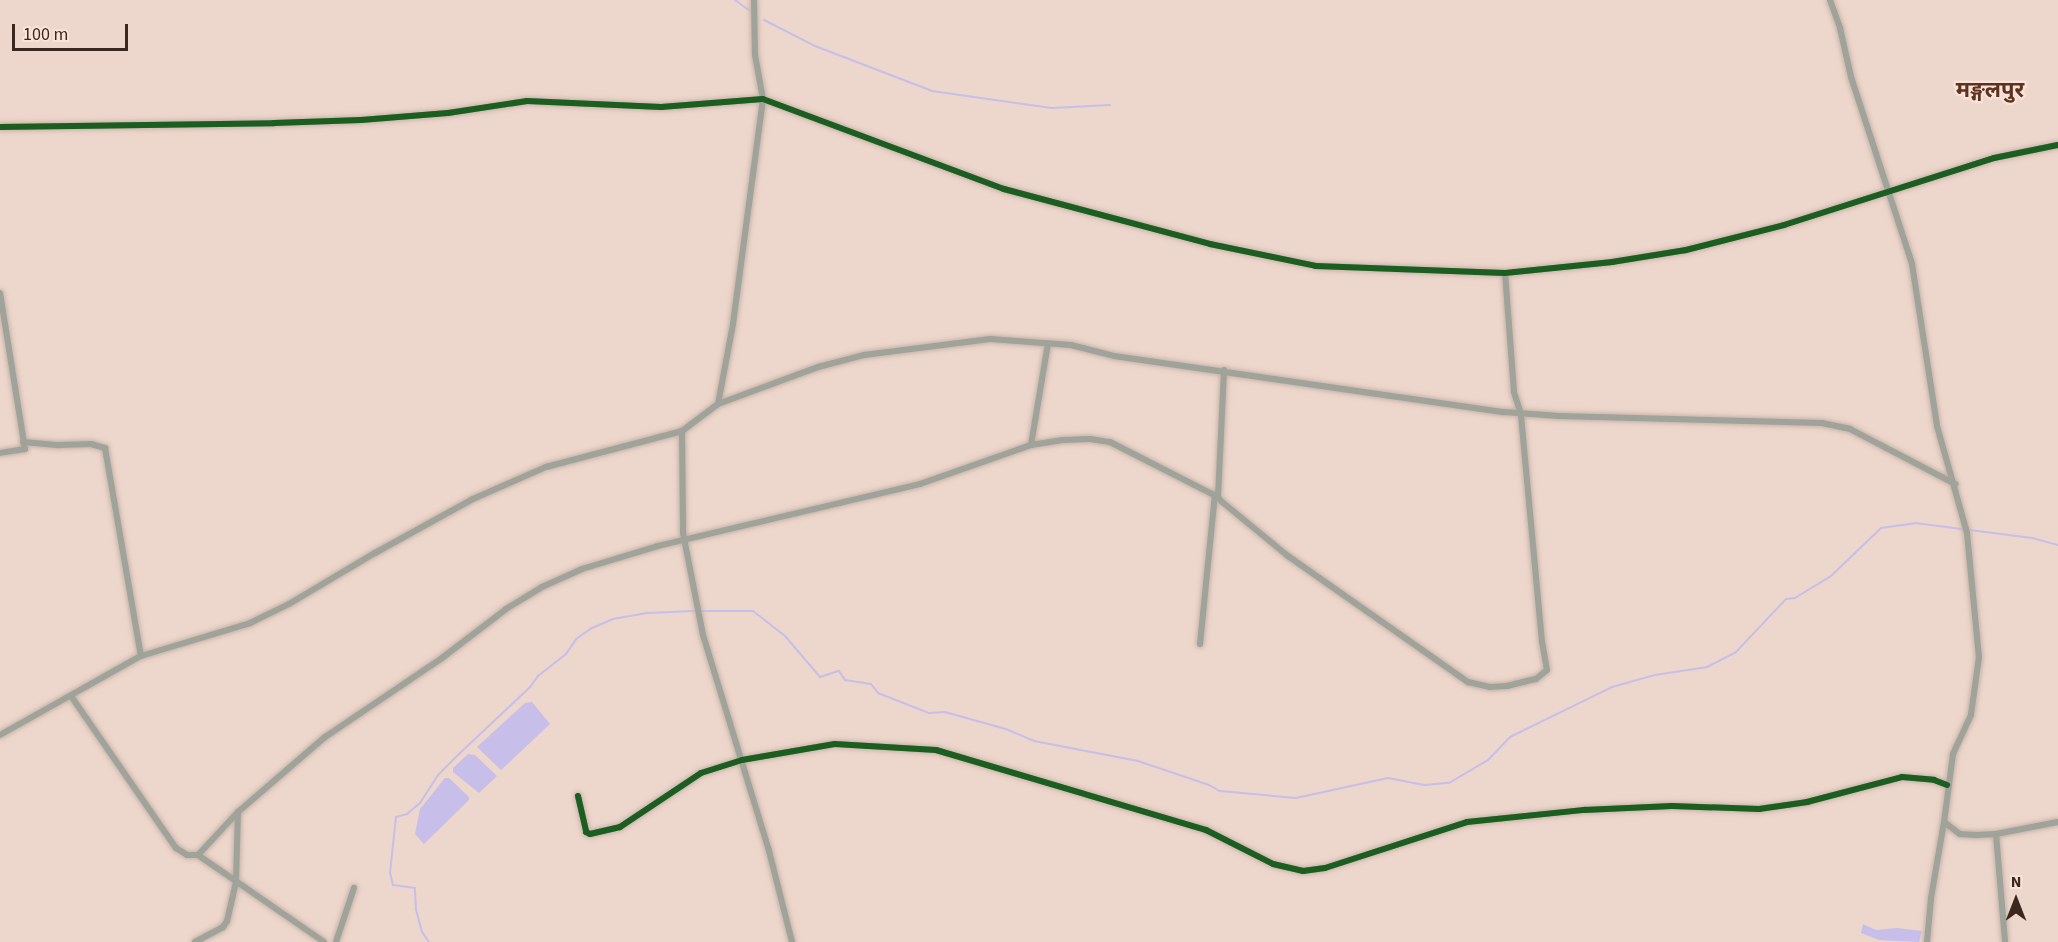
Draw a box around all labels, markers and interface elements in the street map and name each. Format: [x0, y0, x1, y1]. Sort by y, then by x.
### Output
scale bar [15, 12, 130, 50]
text: 100 m [23, 22, 68, 47]
district label: मङ्गलपुर [1956, 78, 2024, 104]
north arrow [1986, 870, 2046, 930]
text: N [2011, 871, 2021, 893]

